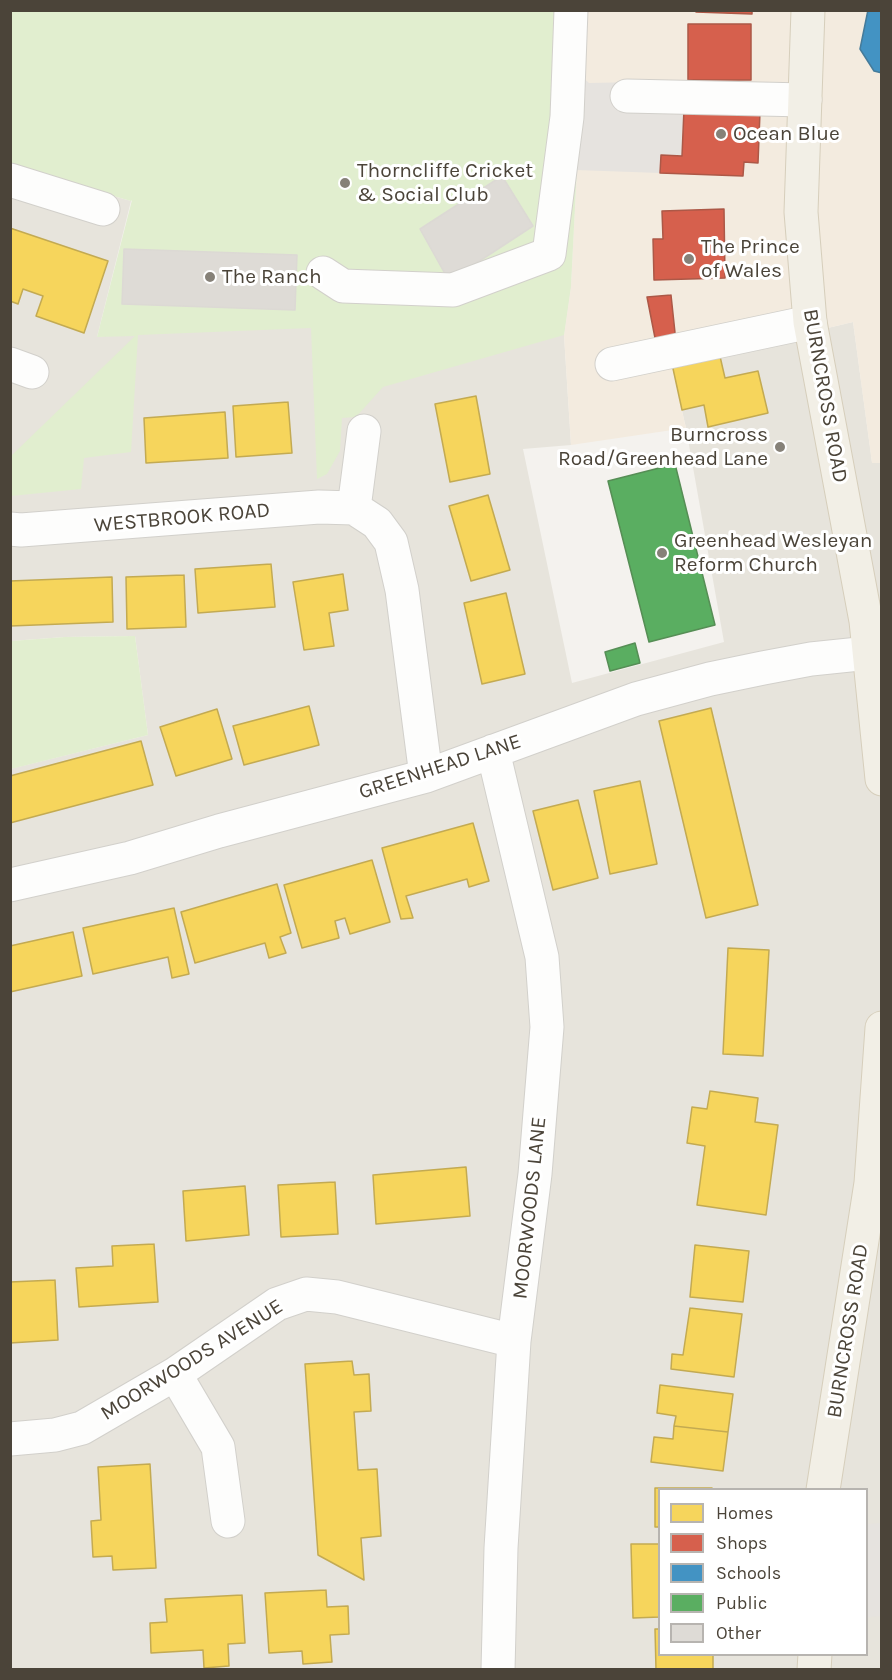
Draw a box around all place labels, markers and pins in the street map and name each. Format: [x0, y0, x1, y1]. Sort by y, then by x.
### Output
place label: Ocean Blue [733, 121, 840, 147]
marker: Ocean Blue [714, 127, 728, 141]
place label: Thorncliffe Cricket & Social Club [357, 158, 533, 208]
marker: Thorncliffe Cricket & Social Club [338, 176, 352, 190]
place label: The Prince of Wales [701, 234, 800, 284]
marker: The Prince of Wales [682, 252, 696, 266]
place label: The Ranch [222, 264, 322, 290]
marker: The Ranch [203, 270, 217, 284]
place label: Burncross Road/Greenhead Lane [558, 422, 768, 472]
marker: Burncross Road/Greenhead Lane [773, 440, 787, 454]
place label: Greenhead Wesleyan Reform Church [674, 528, 872, 578]
marker: Greenhead Wesleyan Reform Church [655, 546, 669, 560]

